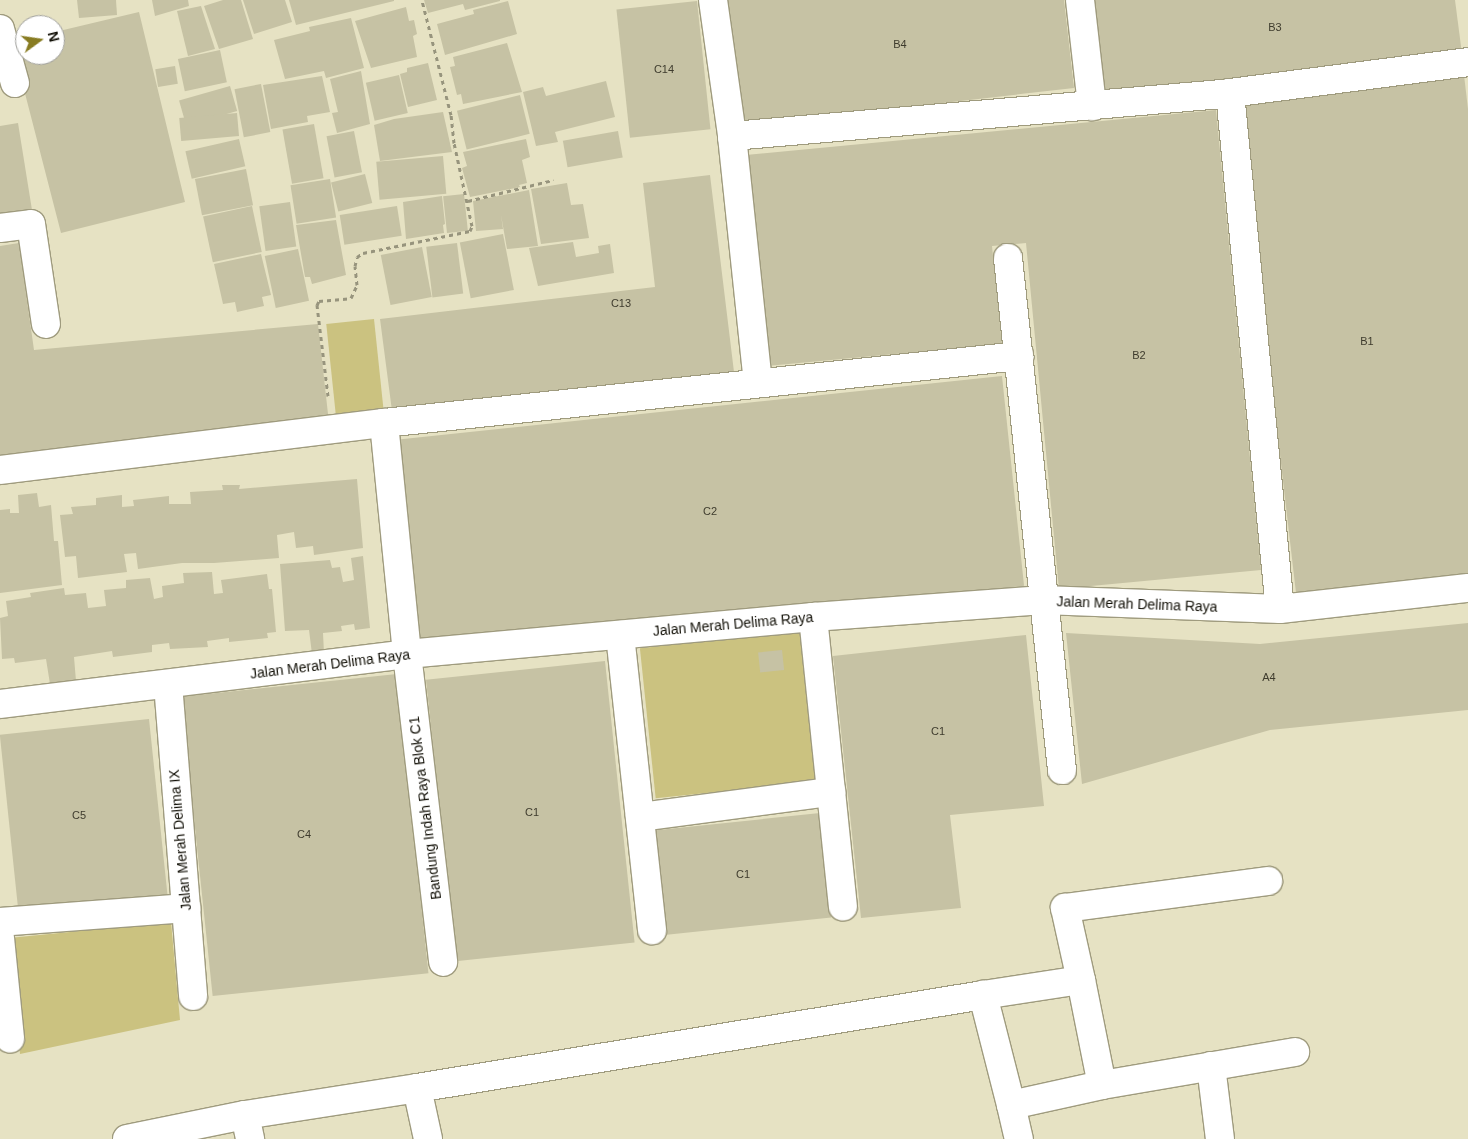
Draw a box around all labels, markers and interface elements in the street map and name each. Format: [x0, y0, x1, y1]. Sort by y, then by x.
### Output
north arrow [15, 15, 65, 65]
house number: B3 [1268, 20, 1282, 34]
text: N [45, 30, 63, 43]
house number: B4 [893, 37, 907, 51]
house number: C14 [654, 62, 674, 76]
house number: C13 [611, 296, 631, 310]
house number: B1 [1360, 334, 1374, 348]
house number: B2 [1132, 348, 1146, 362]
house number: C2 [703, 504, 717, 518]
street label: Jalan Merah Delima Raya [1056, 593, 1218, 615]
street label: Jalan Merah Delima Raya [652, 609, 814, 639]
street label: Jalan Merah Delima Raya [249, 646, 411, 682]
house number: A4 [1262, 670, 1276, 684]
street label: Bandung Indah Raya Blok C1 [405, 715, 445, 901]
house number: C1 [931, 724, 945, 738]
street label: Jalan Merah Delima IX [165, 769, 195, 911]
house number: C1 [525, 805, 539, 819]
house number: C5 [72, 808, 86, 822]
house number: C4 [297, 827, 311, 841]
house number: C1 [736, 867, 750, 881]

